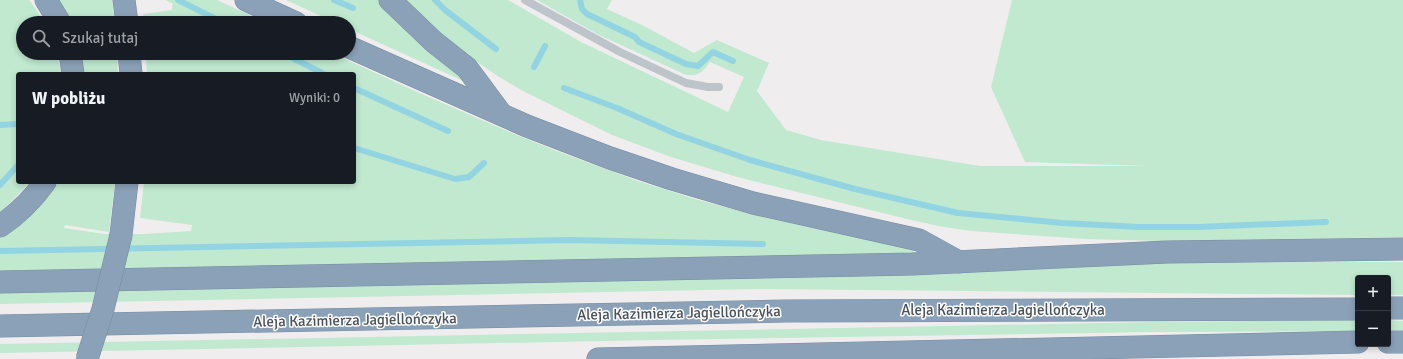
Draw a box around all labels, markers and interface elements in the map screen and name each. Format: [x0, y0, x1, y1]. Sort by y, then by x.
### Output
search box [16, 16, 356, 60]
icon: search [30, 27, 52, 49]
text: Szukaj tutaj [62, 29, 138, 47]
text: W pobliżu [32, 88, 105, 109]
text: Wyniki: 0 [289, 90, 340, 106]
map controls [1355, 275, 1391, 347]
button: + [1355, 275, 1391, 311]
street label: Aleja Kazimierza Jagiellończyka [901, 301, 1105, 319]
street label: Aleja Kazimierza Jagiellończyka [577, 302, 781, 324]
street label: Aleja Kazimierza Jagiellończyka [253, 309, 457, 331]
button: − [1355, 311, 1391, 347]

